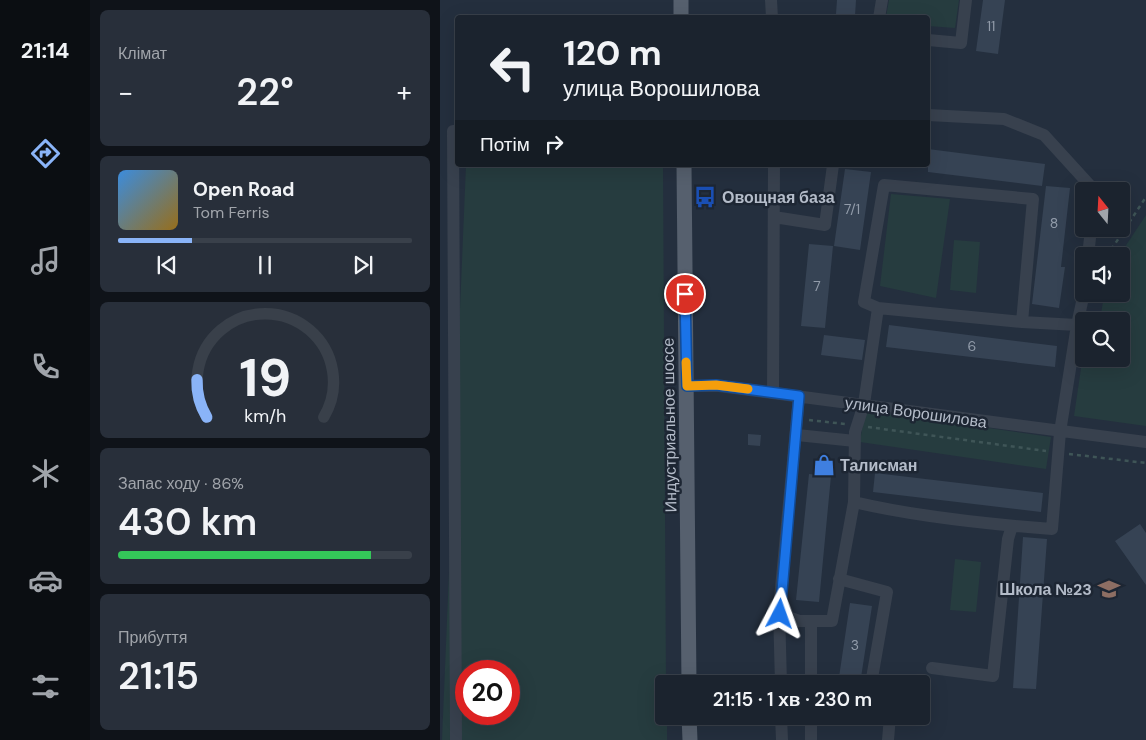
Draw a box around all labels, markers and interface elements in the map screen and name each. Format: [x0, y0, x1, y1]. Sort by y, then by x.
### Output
house number: 11 [987, 17, 995, 35]
text: 120 m [563, 30, 662, 76]
icon: left [480, 35, 545, 100]
text: 21:14 [21, 36, 69, 65]
text: Клімат [118, 43, 167, 64]
text: 22° [236, 67, 294, 117]
text: − [118, 74, 133, 111]
text: + [397, 74, 412, 111]
text: улица Ворошилова [563, 74, 760, 103]
icon: right [540, 130, 568, 158]
text: Потім [480, 132, 530, 157]
icon: directions [28, 136, 63, 171]
text: Open Road [193, 177, 295, 202]
north arrow [1075, 182, 1130, 238]
map controls [1075, 182, 1130, 367]
bus stop icon: Овощная база [692, 184, 718, 210]
place label: Овощная база [722, 187, 835, 208]
house number: 7/1 [844, 200, 860, 218]
text: Tom Ferris [193, 202, 270, 223]
house number: 8 [1050, 214, 1058, 232]
icon: music [28, 243, 63, 278]
button: sound [1075, 247, 1130, 302]
icon: previous [153, 251, 181, 279]
icon: pause [251, 251, 279, 279]
icon: next [349, 251, 377, 279]
pin [664, 273, 706, 315]
house number: 7 [813, 277, 821, 295]
icon: arrive [671, 280, 699, 308]
button: search [1075, 312, 1130, 367]
street label: Индустриальное шоссе [657, 337, 682, 513]
house number: 6 [968, 337, 976, 355]
text: 19 [239, 344, 291, 412]
icon: phone [28, 349, 63, 384]
street label: улица Ворошилова [844, 392, 988, 433]
text: km/h [244, 404, 286, 428]
shop icon: Талисман [811, 452, 837, 478]
place label: Талисман [840, 455, 917, 476]
icon: climate [28, 456, 63, 491]
text: Запас ходу · 86% [118, 473, 244, 494]
text: 430 km [118, 497, 257, 547]
icon: car [28, 563, 63, 598]
school or university icon: Школа №23 [1096, 576, 1122, 602]
place label: Школа №23 [999, 579, 1092, 600]
position arrow [753, 587, 805, 639]
text: Прибуття [118, 627, 187, 648]
house number: 3 [851, 636, 859, 654]
text: 21:15 [118, 651, 199, 701]
speed limit sign: 20 [455, 660, 520, 725]
icon: filters [28, 669, 63, 704]
text: 21:15 · 1 хв · 230 m [713, 687, 872, 712]

